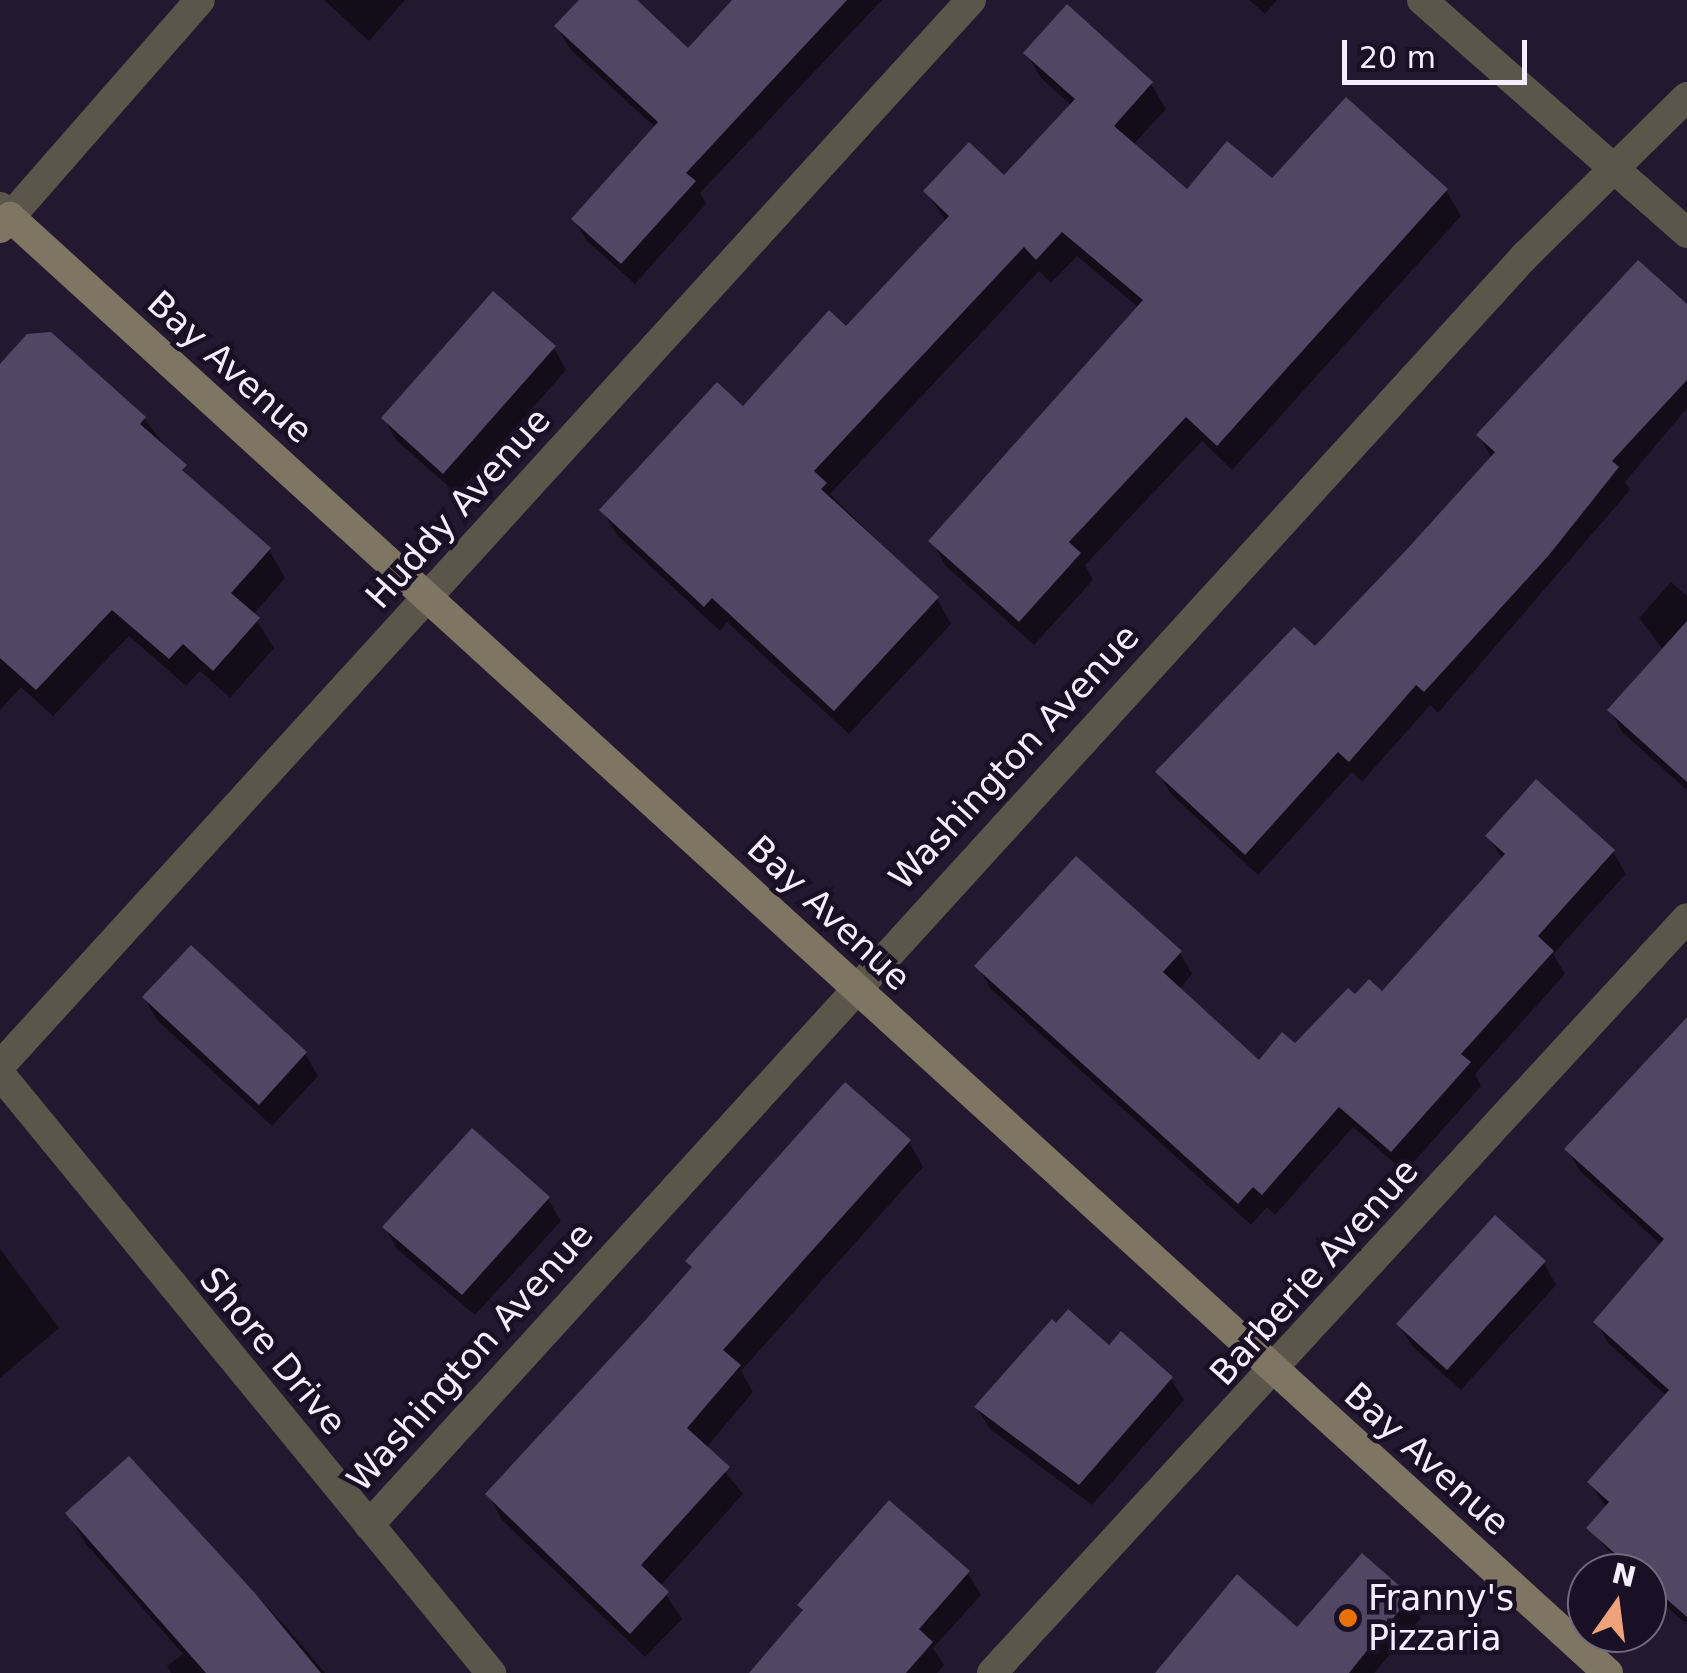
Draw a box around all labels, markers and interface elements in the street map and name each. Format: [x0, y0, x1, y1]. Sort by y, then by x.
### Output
scale bar [1347, 20, 1532, 82]
text: 20 m [1359, 40, 1436, 75]
street label: Bay Avenue [139, 282, 321, 452]
street label: Huddy Avenue [357, 399, 559, 617]
street label: Washington Avenue [880, 616, 1148, 898]
street label: Bay Avenue [739, 827, 919, 999]
street label: Barberie Avenue [1201, 1150, 1427, 1394]
street label: Washington Avenue [338, 1214, 602, 1500]
street label: Shore Drive [191, 1259, 355, 1443]
street label: Bay Avenue [1336, 1374, 1518, 1544]
north arrow [1567, 1553, 1667, 1653]
text: N [1609, 1557, 1639, 1594]
place label: Franny's Pizzaria [1368, 1577, 1514, 1659]
marker: Franny's Pizzaria [1337, 1607, 1359, 1629]

